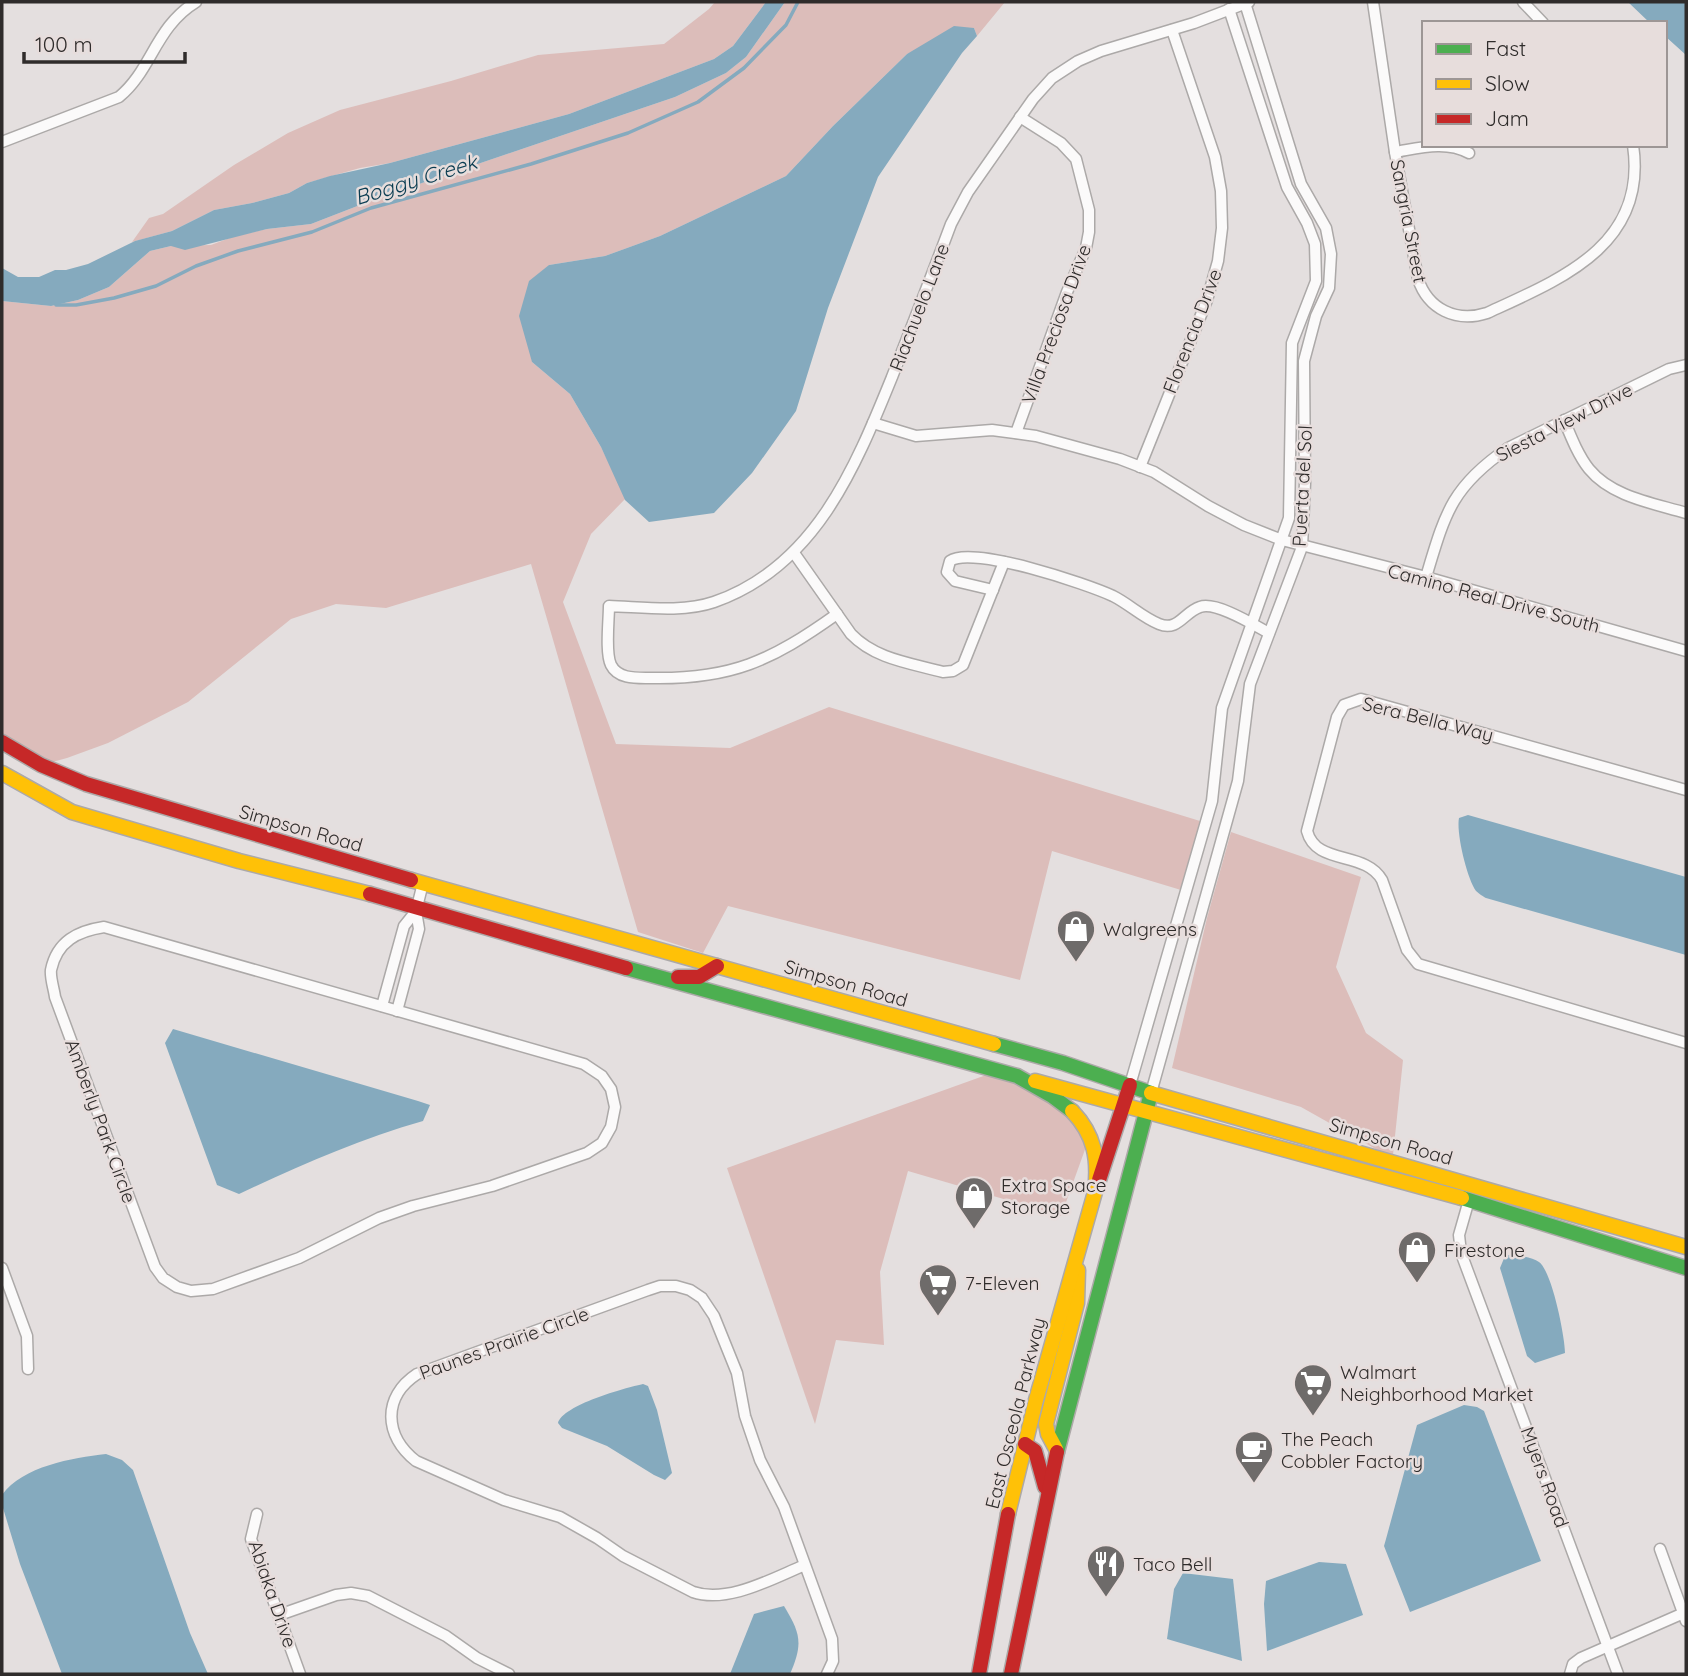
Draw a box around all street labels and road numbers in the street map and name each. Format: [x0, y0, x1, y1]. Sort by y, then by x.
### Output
street label: Sangria Street [1385, 157, 1433, 285]
street label: Riachuelo Lane [884, 240, 954, 374]
street label: Villa Preciosa Drive [1016, 241, 1096, 407]
street label: Florencia Drive [1157, 265, 1227, 397]
street label: Siesta View Drive [1492, 377, 1636, 467]
street label: Puerta del Sol [1287, 425, 1317, 547]
street label: Camino Real Drive South [1385, 558, 1603, 638]
street label: Sera Bella Way [1360, 691, 1496, 747]
street label: Simpson Road [237, 799, 365, 857]
street label: Simpson Road [782, 954, 910, 1012]
street label: Amberly Park Circle [60, 1036, 142, 1206]
street label: Simpson Road [1327, 1112, 1455, 1170]
street label: Paunes Prairie Circle [416, 1301, 592, 1385]
street label: East Osceola Parkway [980, 1315, 1050, 1511]
street label: Myers Road [1516, 1423, 1574, 1531]
street label: Abiaka Drive [243, 1537, 303, 1651]

